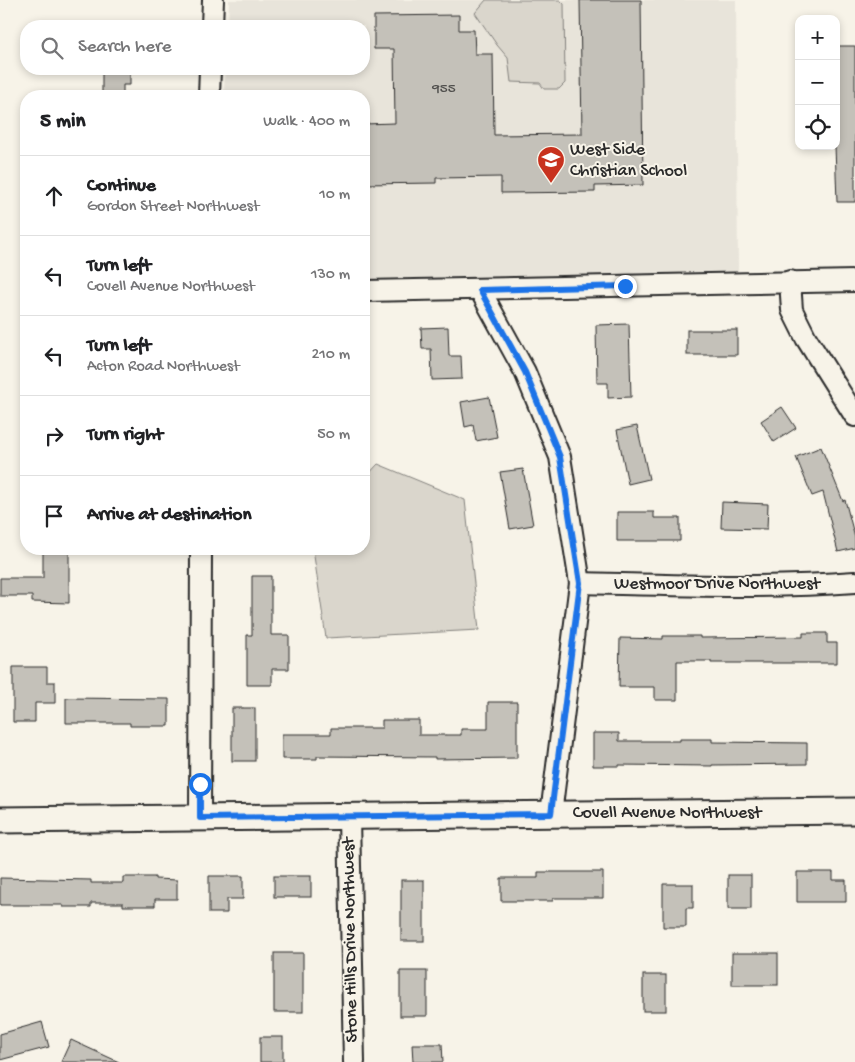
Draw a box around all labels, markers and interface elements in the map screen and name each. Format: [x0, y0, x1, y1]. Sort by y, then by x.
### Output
map controls [795, 15, 840, 150]
button: + [795, 15, 840, 60]
search box [20, 20, 370, 75]
icon: search [38, 34, 66, 62]
text: Search here [78, 36, 172, 59]
button: − [795, 60, 840, 105]
house number: 955 [431, 80, 456, 98]
button: locate [795, 105, 840, 150]
text: 5 min [40, 110, 85, 135]
text: Walk · 400 m [263, 113, 350, 132]
place label: West Side Christian School [570, 140, 687, 182]
school or university icon: West Side Christian School [536, 145, 566, 184]
text: Continue [87, 175, 156, 198]
icon: ahead [40, 182, 68, 210]
text: 10 m [319, 186, 350, 205]
text: Gordon Street Northwest [87, 198, 259, 217]
text: Turn left [87, 255, 151, 278]
icon: left [40, 262, 68, 290]
text: 130 m [311, 266, 350, 285]
route end [614, 275, 637, 298]
text: Covell Avenue Northwest [87, 278, 255, 297]
text: Turn left [87, 335, 151, 358]
icon: left [40, 342, 68, 370]
text: 210 m [311, 346, 350, 365]
text: Acton Road Northwest [87, 358, 239, 377]
icon: right [40, 422, 68, 450]
text: Turn right [87, 424, 163, 447]
text: 50 m [317, 426, 350, 445]
icon: arrive [40, 502, 68, 530]
text: Arrive at destination [87, 504, 251, 527]
street label: Westmoor Drive Northwest [614, 574, 822, 595]
route start [189, 773, 212, 796]
street label: Covell Avenue Northwest [573, 803, 763, 824]
street label: Stone Hills Drive Northwest [339, 836, 363, 1043]

